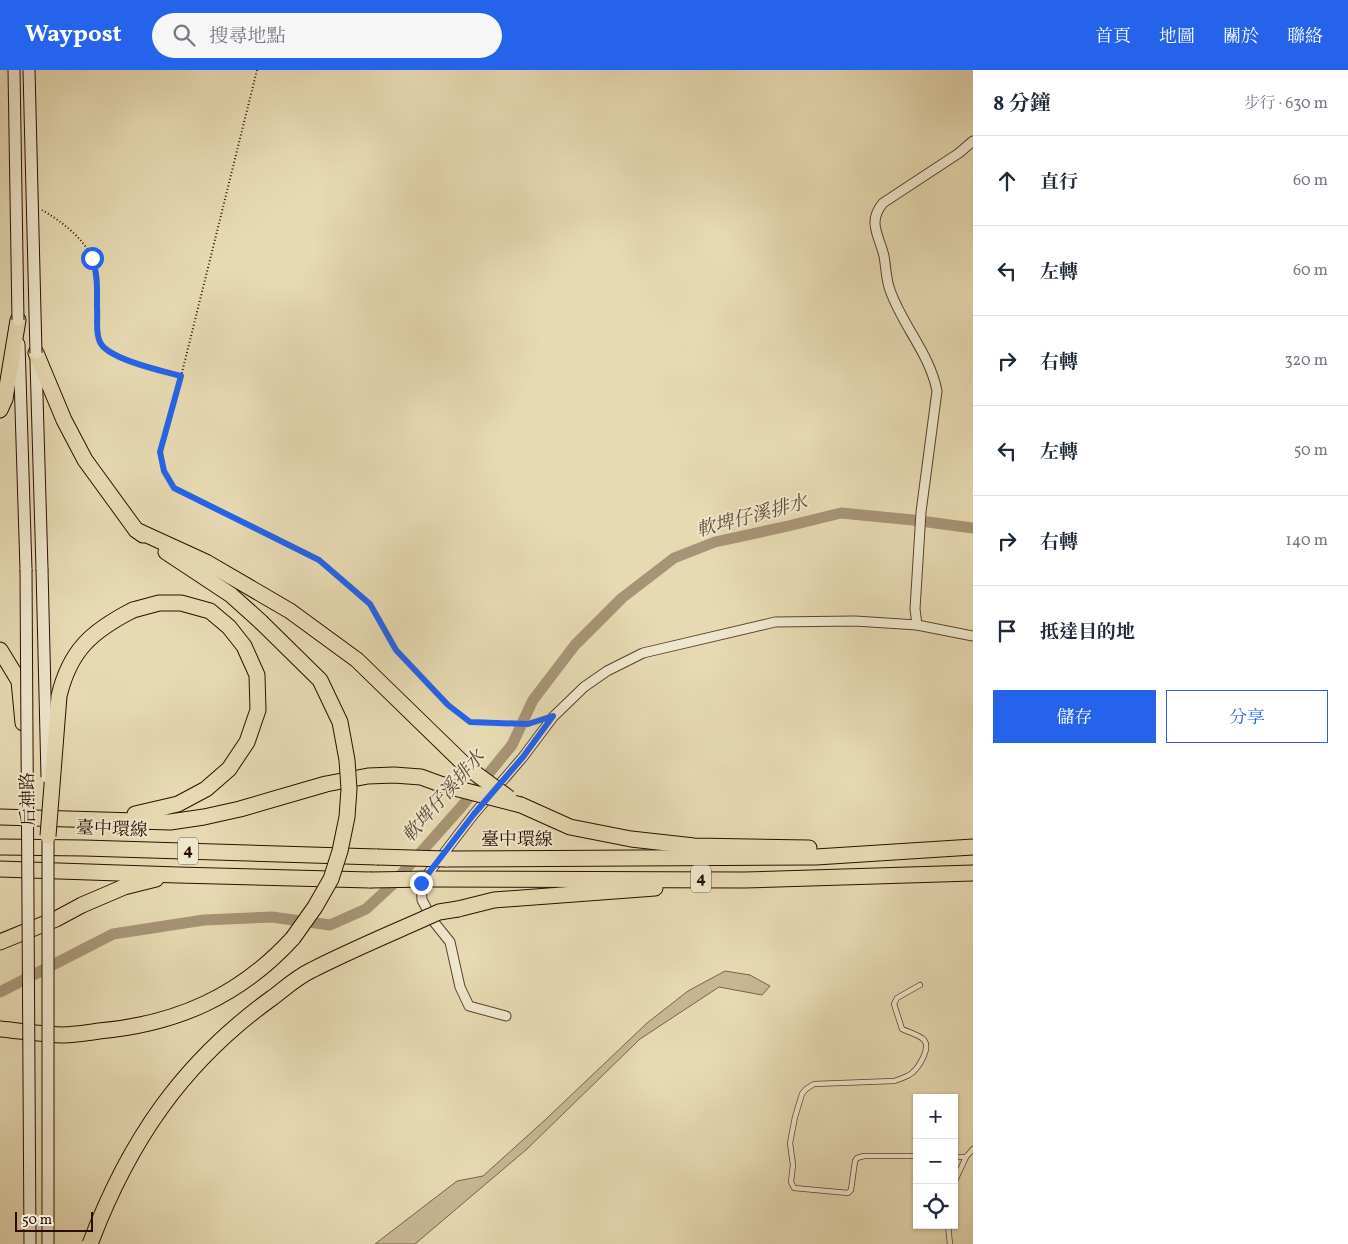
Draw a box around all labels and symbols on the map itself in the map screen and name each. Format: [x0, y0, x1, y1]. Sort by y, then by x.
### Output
route start [81, 247, 104, 270]
water label: 軟埤仔溪排水 [694, 489, 812, 544]
water label: 軟埤仔溪排水 [397, 744, 493, 849]
street label: 后神路 [16, 772, 42, 826]
street label: 臺中環線 [76, 816, 148, 844]
street label: 臺中環線 [481, 828, 553, 853]
road number: 4 [178, 838, 198, 864]
road number: 4 [691, 866, 711, 892]
route end [410, 872, 433, 895]
scale bar [15, 1209, 92, 1232]

